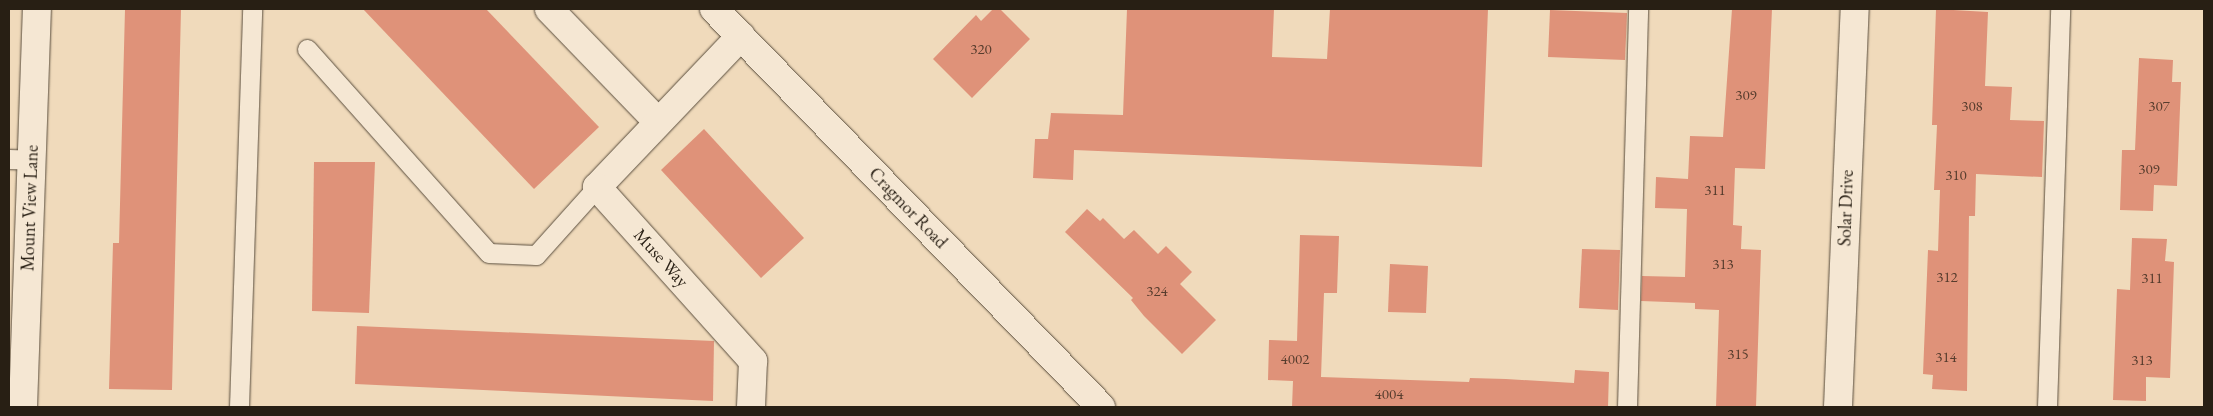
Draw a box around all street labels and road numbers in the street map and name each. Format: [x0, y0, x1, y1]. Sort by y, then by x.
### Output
street label: Mount View Lane [17, 144, 43, 272]
street label: Cragmor Road [864, 163, 952, 253]
street label: Solar Drive [1834, 169, 1858, 247]
street label: Muse Way [629, 224, 693, 292]

